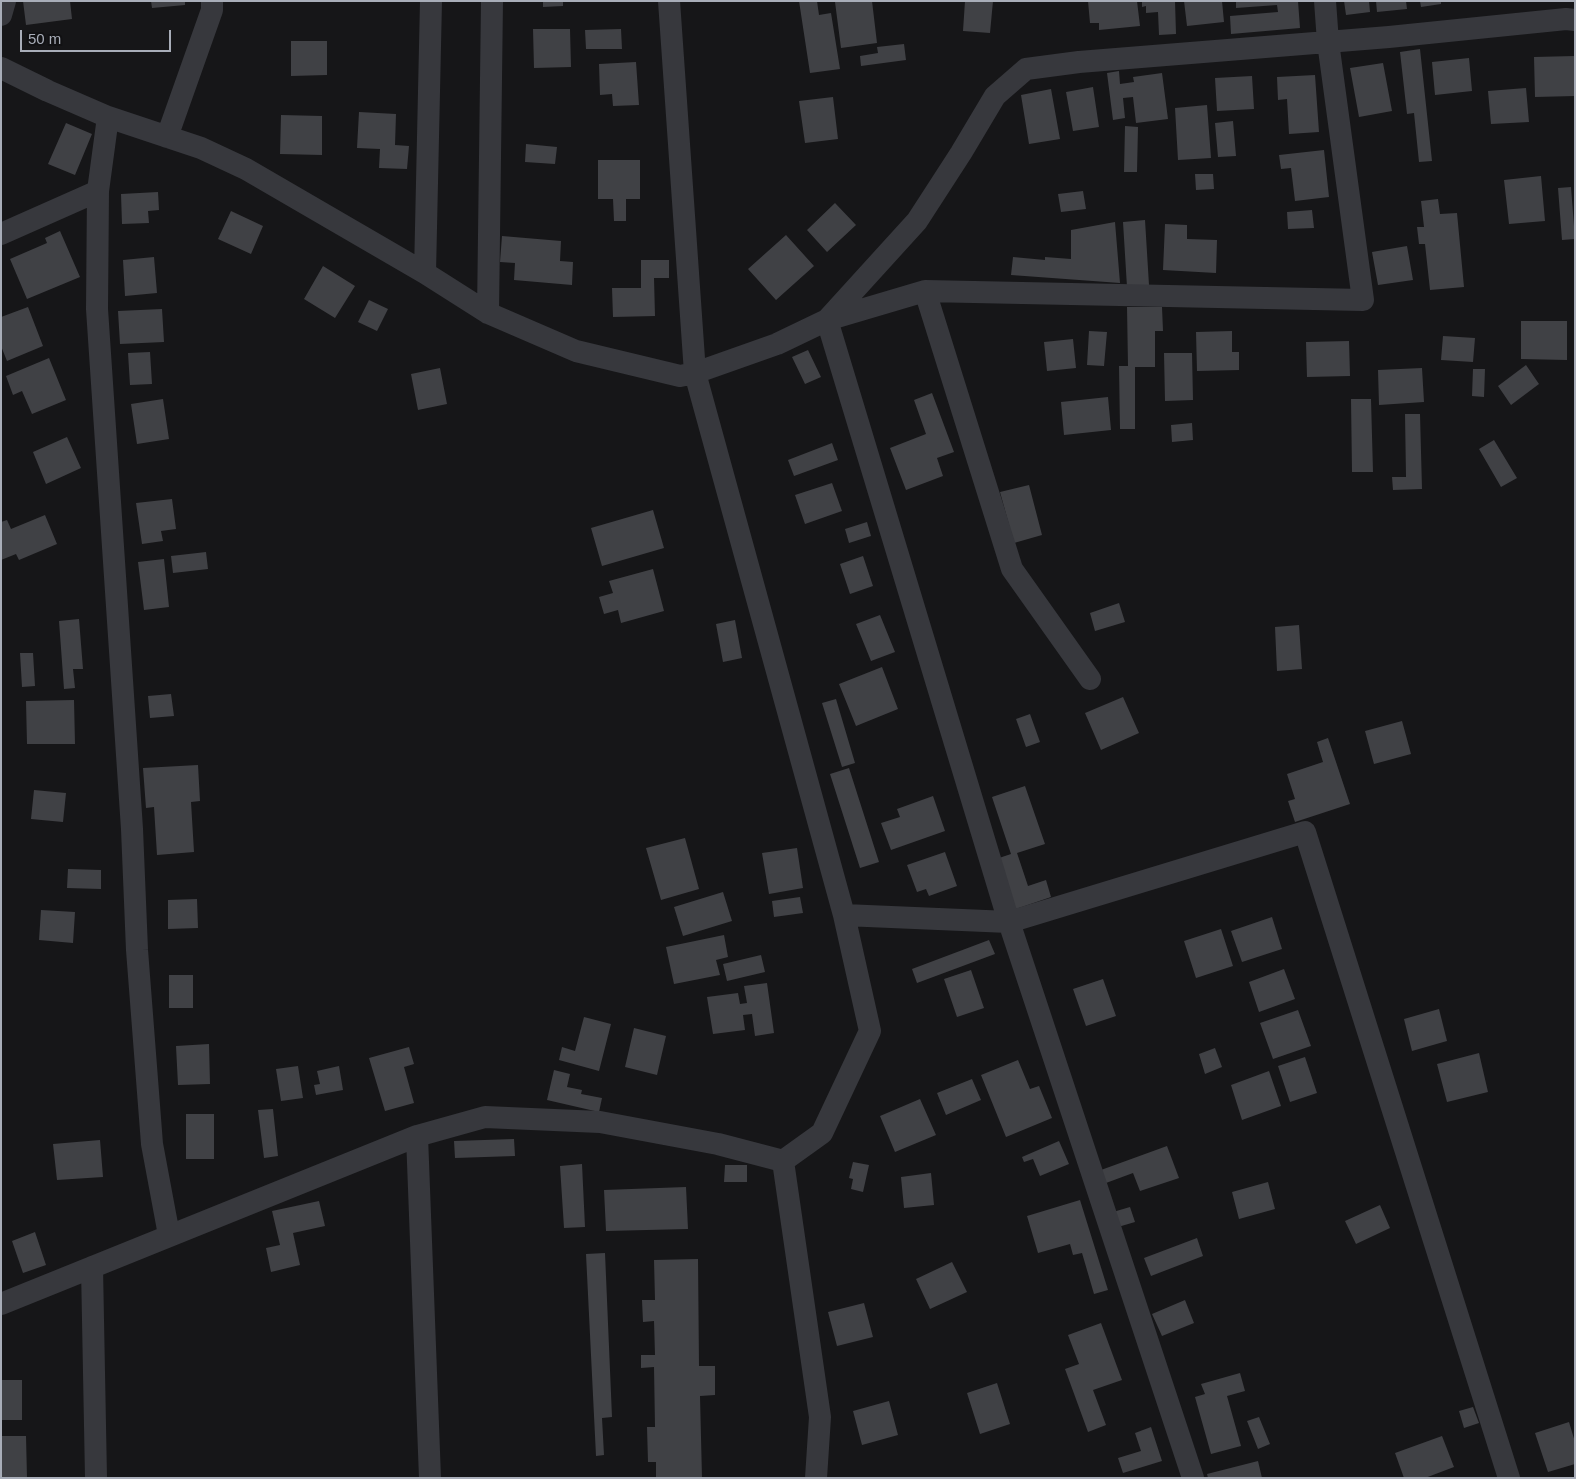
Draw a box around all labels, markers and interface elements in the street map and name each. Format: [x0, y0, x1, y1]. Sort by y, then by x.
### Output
scale bar [22, 20, 174, 52]
text: 50 m [28, 30, 61, 47]

